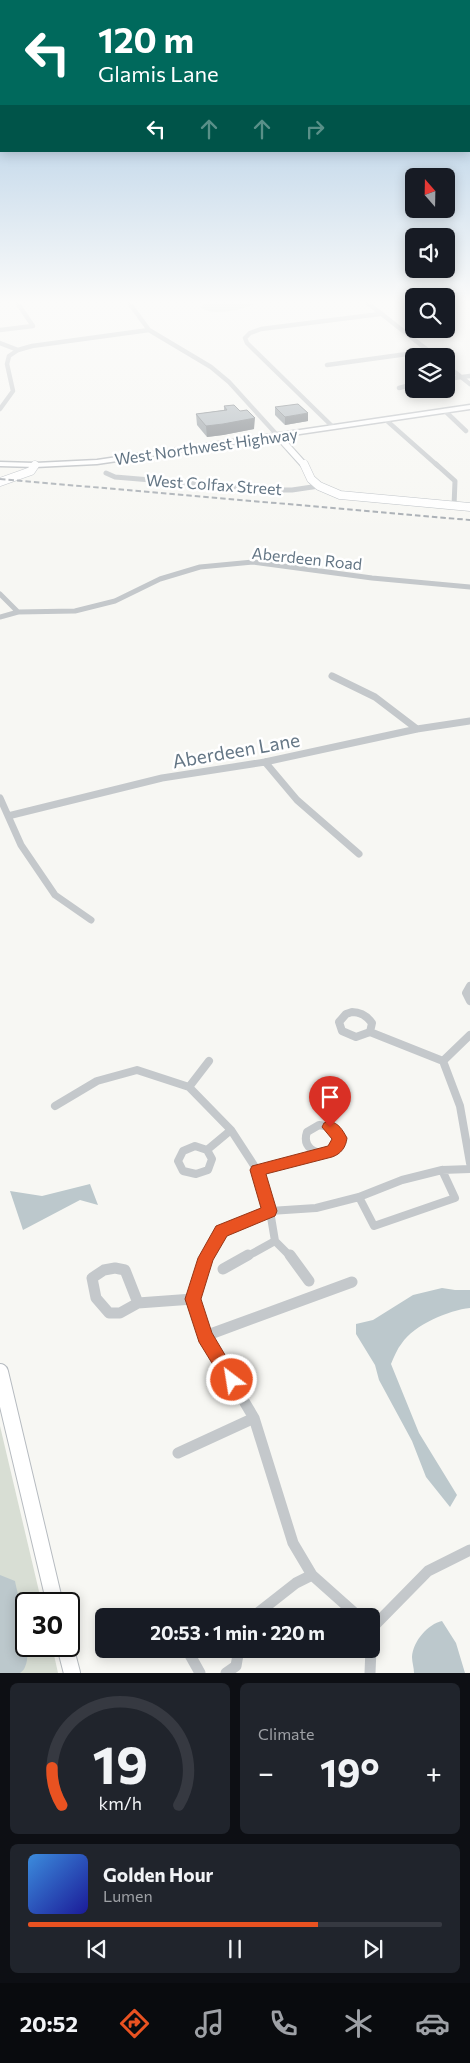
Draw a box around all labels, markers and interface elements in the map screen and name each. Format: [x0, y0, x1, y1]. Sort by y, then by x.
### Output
text: 120 m [98, 17, 194, 60]
icon: left [15, 20, 80, 85]
text: Glamis Lane [98, 60, 219, 87]
icon: left [142, 115, 170, 143]
icon: ahead [195, 115, 223, 143]
icon: ahead [248, 115, 276, 143]
icon: right [301, 115, 329, 143]
north arrow [405, 168, 455, 218]
map controls [405, 168, 455, 398]
button: sound [405, 228, 455, 278]
button: search [405, 288, 455, 338]
button: layers [405, 348, 455, 398]
street label: West Northwest Highway [113, 424, 299, 468]
street label: West Colfax Street [145, 470, 283, 498]
street label: Aberdeen Road [251, 543, 363, 573]
street label: Aberdeen Lane [171, 727, 301, 773]
pin [309, 1076, 351, 1127]
icon: arrive [316, 1083, 344, 1111]
position arrow [205, 1353, 257, 1405]
speed limit sign: 30 [15, 1592, 80, 1657]
text: 20:53 · 1 min · 220 m [150, 1621, 325, 1644]
text: Climate [258, 1724, 314, 1743]
text: 19 [92, 1731, 148, 1795]
text: 19° [320, 1748, 380, 1795]
text: − [258, 1755, 274, 1789]
text: + [426, 1755, 442, 1789]
text: km/h [98, 1792, 142, 1814]
text: Golden Hour [103, 1863, 213, 1886]
text: Lumen [103, 1886, 153, 1905]
icon: previous [83, 1935, 111, 1963]
icon: pause [221, 1935, 249, 1963]
icon: next [359, 1935, 387, 1963]
icon: directions [117, 2006, 152, 2041]
icon: music [192, 2006, 227, 2041]
icon: phone [266, 2006, 301, 2041]
icon: climate [341, 2006, 376, 2041]
icon: car [415, 2006, 450, 2041]
text: 20:52 [20, 2010, 78, 2037]

